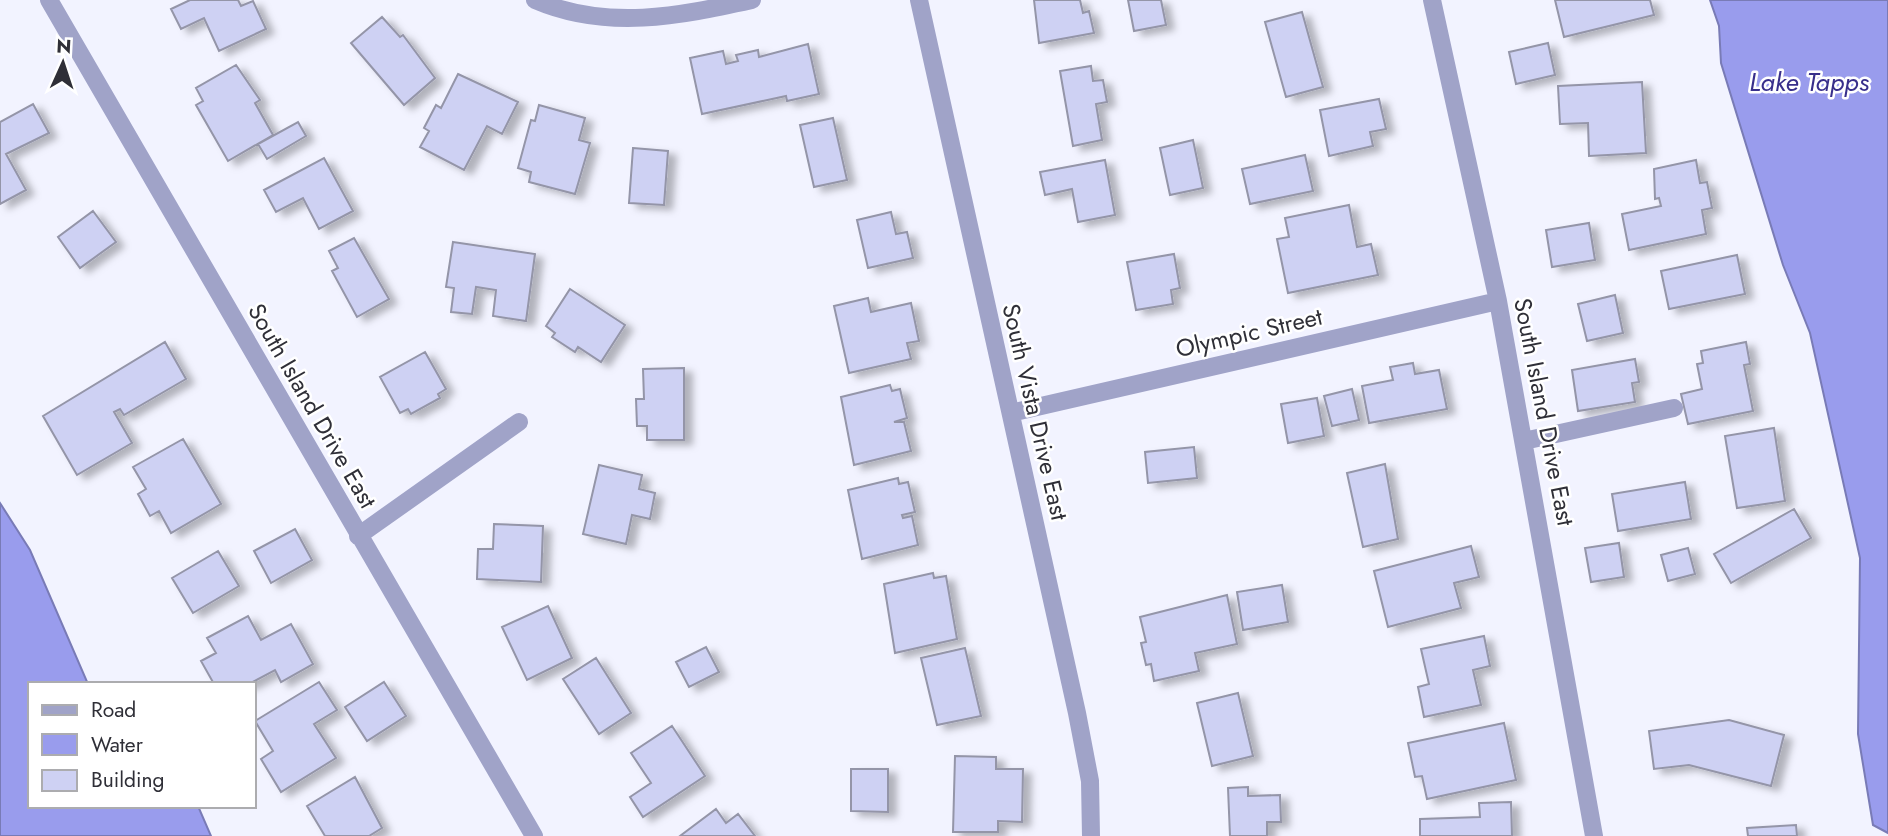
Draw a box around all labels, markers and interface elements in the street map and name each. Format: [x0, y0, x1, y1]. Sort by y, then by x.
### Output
north arrow [28, 28, 98, 98]
text: N [56, 33, 72, 60]
water label: Lake Tapps [1749, 63, 1870, 101]
street label: South Island Drive East [1505, 295, 1584, 529]
street label: South Island Drive East [239, 297, 386, 515]
street label: Olympic Street [1172, 299, 1326, 366]
street label: South Vista Drive East [994, 300, 1077, 524]
legend [28, 682, 256, 808]
text: Road [91, 695, 136, 725]
text: Water [91, 730, 144, 760]
text: Building [91, 765, 164, 795]

